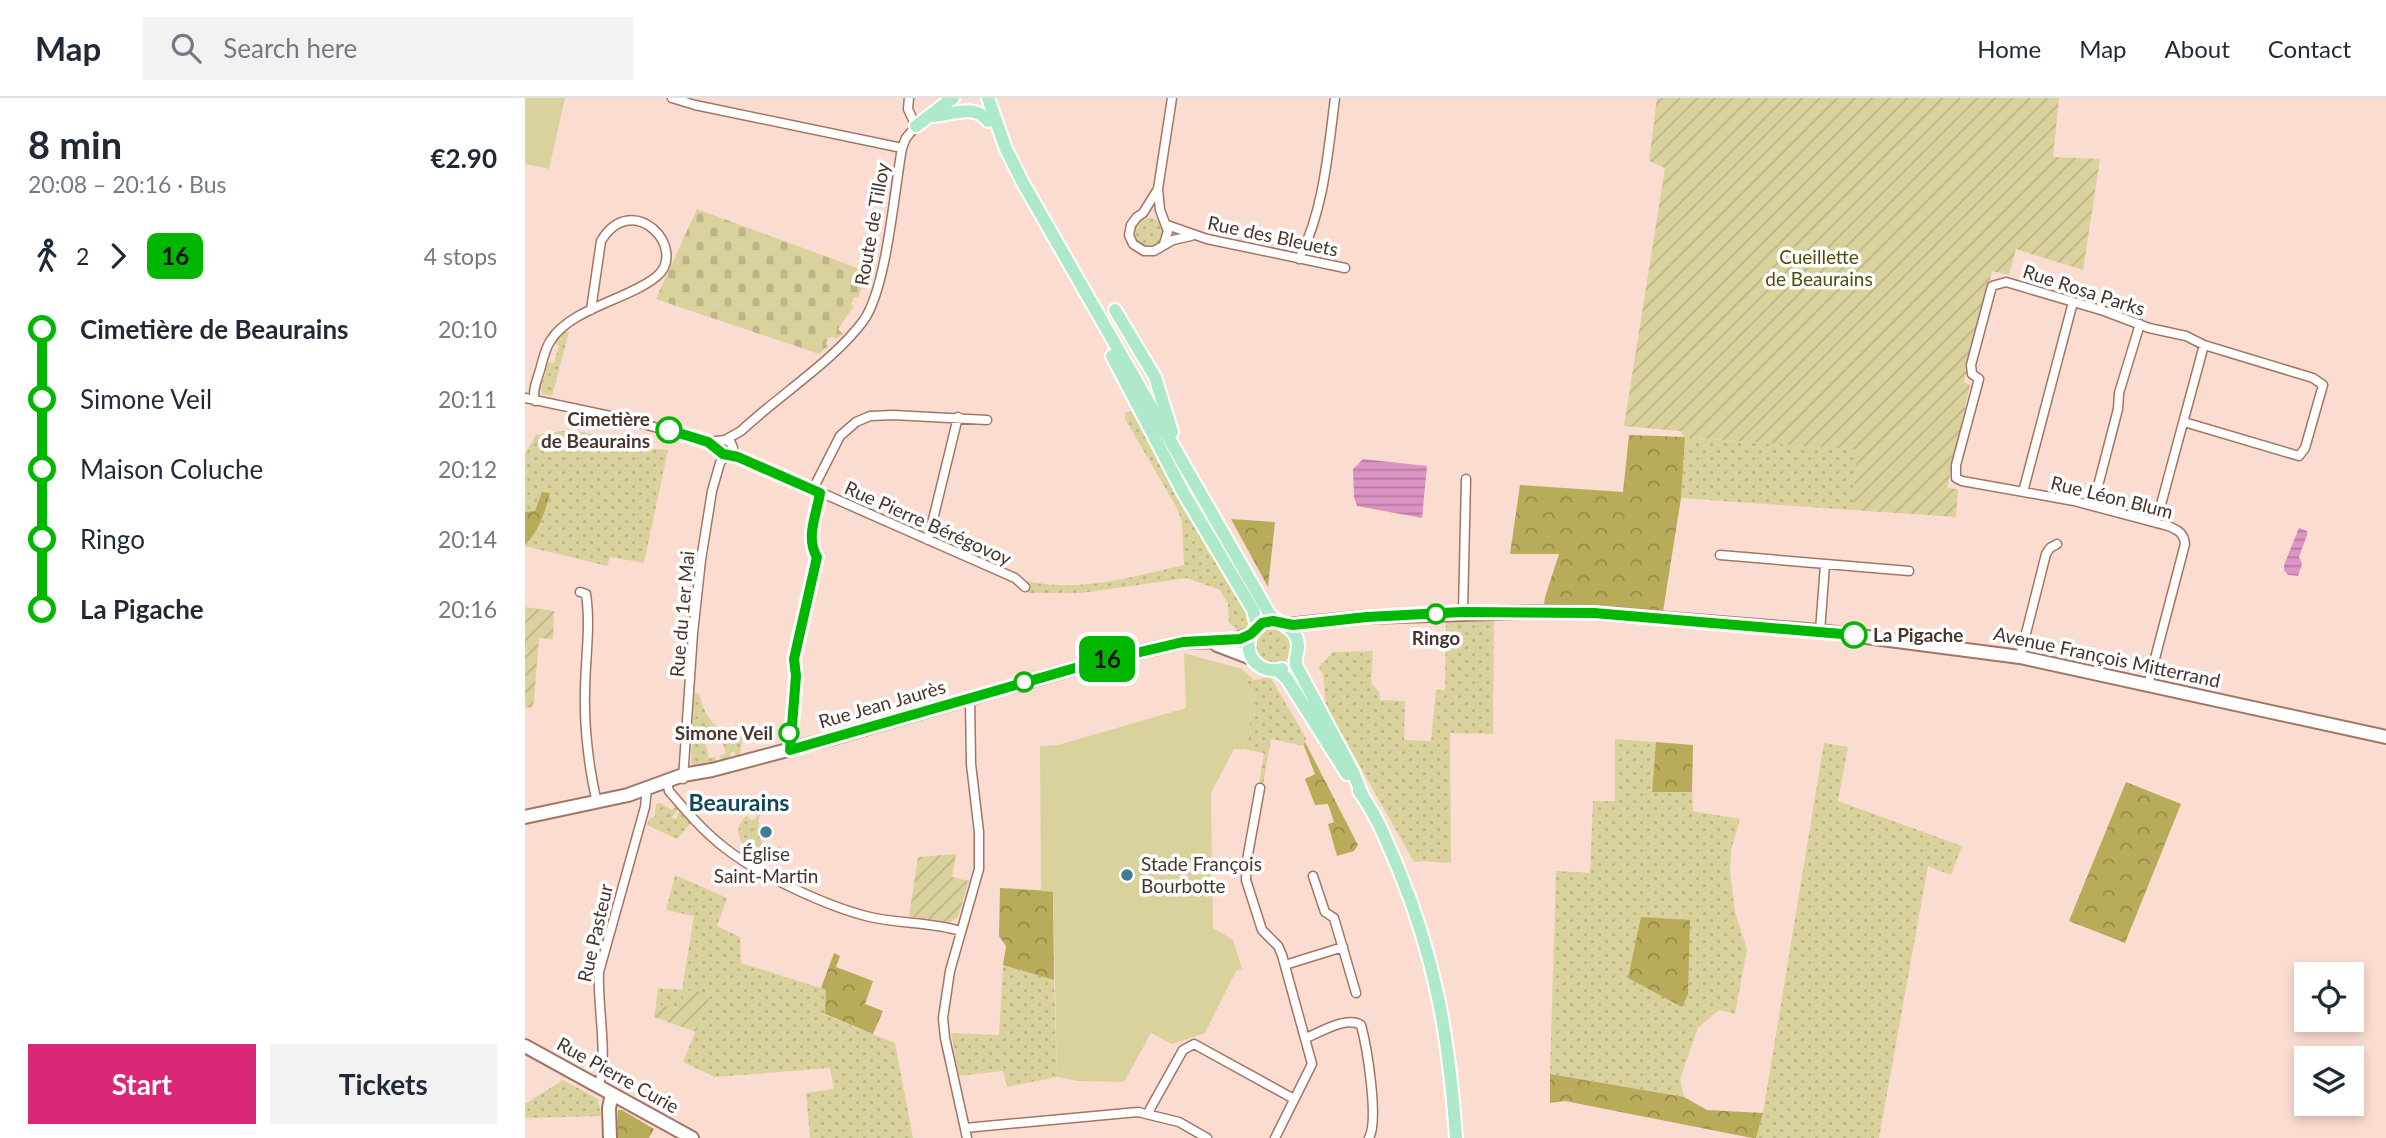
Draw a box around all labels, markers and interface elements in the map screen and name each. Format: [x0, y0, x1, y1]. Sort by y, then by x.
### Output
search box [143, 17, 633, 80]
text: Map [35, 28, 101, 68]
icon: search [167, 29, 205, 67]
text: Search here [223, 32, 357, 64]
text: Home [1977, 34, 2041, 63]
text: Map [2079, 34, 2127, 63]
text: About [2165, 34, 2230, 63]
text: Contact [2268, 34, 2351, 63]
text: 8 min [28, 121, 122, 167]
text: €2.90 [431, 142, 497, 174]
street label: Route de Tilloy [849, 161, 894, 287]
text: 20:08 – 20:16 · Bus [28, 170, 227, 198]
street label: Rue des Bleuets [1206, 210, 1341, 261]
icon: walk [28, 237, 66, 275]
icon: forward [99, 237, 137, 275]
text: 16 [161, 241, 189, 270]
text: 2 [76, 242, 89, 270]
text: 4 stops [424, 242, 497, 270]
park label: Cueillette de Beaurains [1765, 245, 1873, 290]
street label: Rue Rosa Parks [2020, 259, 2148, 320]
text: Cimetière de Beaurains [80, 313, 349, 345]
text: 20:10 [438, 315, 497, 343]
text: Simone Veil [80, 383, 212, 415]
text: 20:11 [438, 385, 497, 413]
place label: Cimetière de Beaurains [541, 407, 650, 452]
marker: Cimetière de Beaurains [656, 417, 682, 443]
text: Maison Coluche [80, 453, 263, 485]
text: 20:12 [438, 455, 497, 483]
street label: Rue Léon Blum [2049, 470, 2176, 523]
street label: Rue Pierre Bérégovoy [841, 475, 1015, 570]
text: Ringo [80, 523, 145, 555]
text: 20:14 [438, 525, 497, 553]
street label: Rue du 1er Mai [665, 550, 698, 678]
text: La Pigache [80, 593, 204, 625]
text: 20:16 [438, 595, 497, 623]
marker: Ringo [1426, 604, 1446, 624]
street label: Avenue François Mitterrand [1992, 621, 2223, 692]
marker: La Pigache [1841, 622, 1867, 648]
place label: La Pigache [1873, 623, 1963, 646]
place label: Ringo [1412, 626, 1460, 649]
line badge: 16 [1075, 636, 1139, 682]
text: 16 [1093, 644, 1121, 673]
unlabelled marker [1014, 672, 1034, 692]
street label: Rue Jean Jaurès [816, 674, 948, 733]
place label: Simone Veil [675, 721, 773, 744]
marker: Simone Veil [779, 723, 799, 743]
district label: Beaurains [689, 788, 789, 816]
marker: Église Saint-Martin [758, 824, 774, 840]
place label: Église Saint-Martin [714, 842, 818, 887]
place label: Stade François Bourbotte [1141, 852, 1262, 897]
marker: Stade François Bourbotte [1119, 867, 1135, 883]
street label: Rue Pasteur [572, 881, 617, 984]
map controls [2294, 962, 2364, 1116]
button: locate [2294, 962, 2364, 1032]
street label: Rue Pierre Curie [553, 1032, 683, 1118]
button: Start [28, 1044, 256, 1124]
button: Tickets [270, 1044, 497, 1124]
button: layers [2294, 1046, 2364, 1116]

